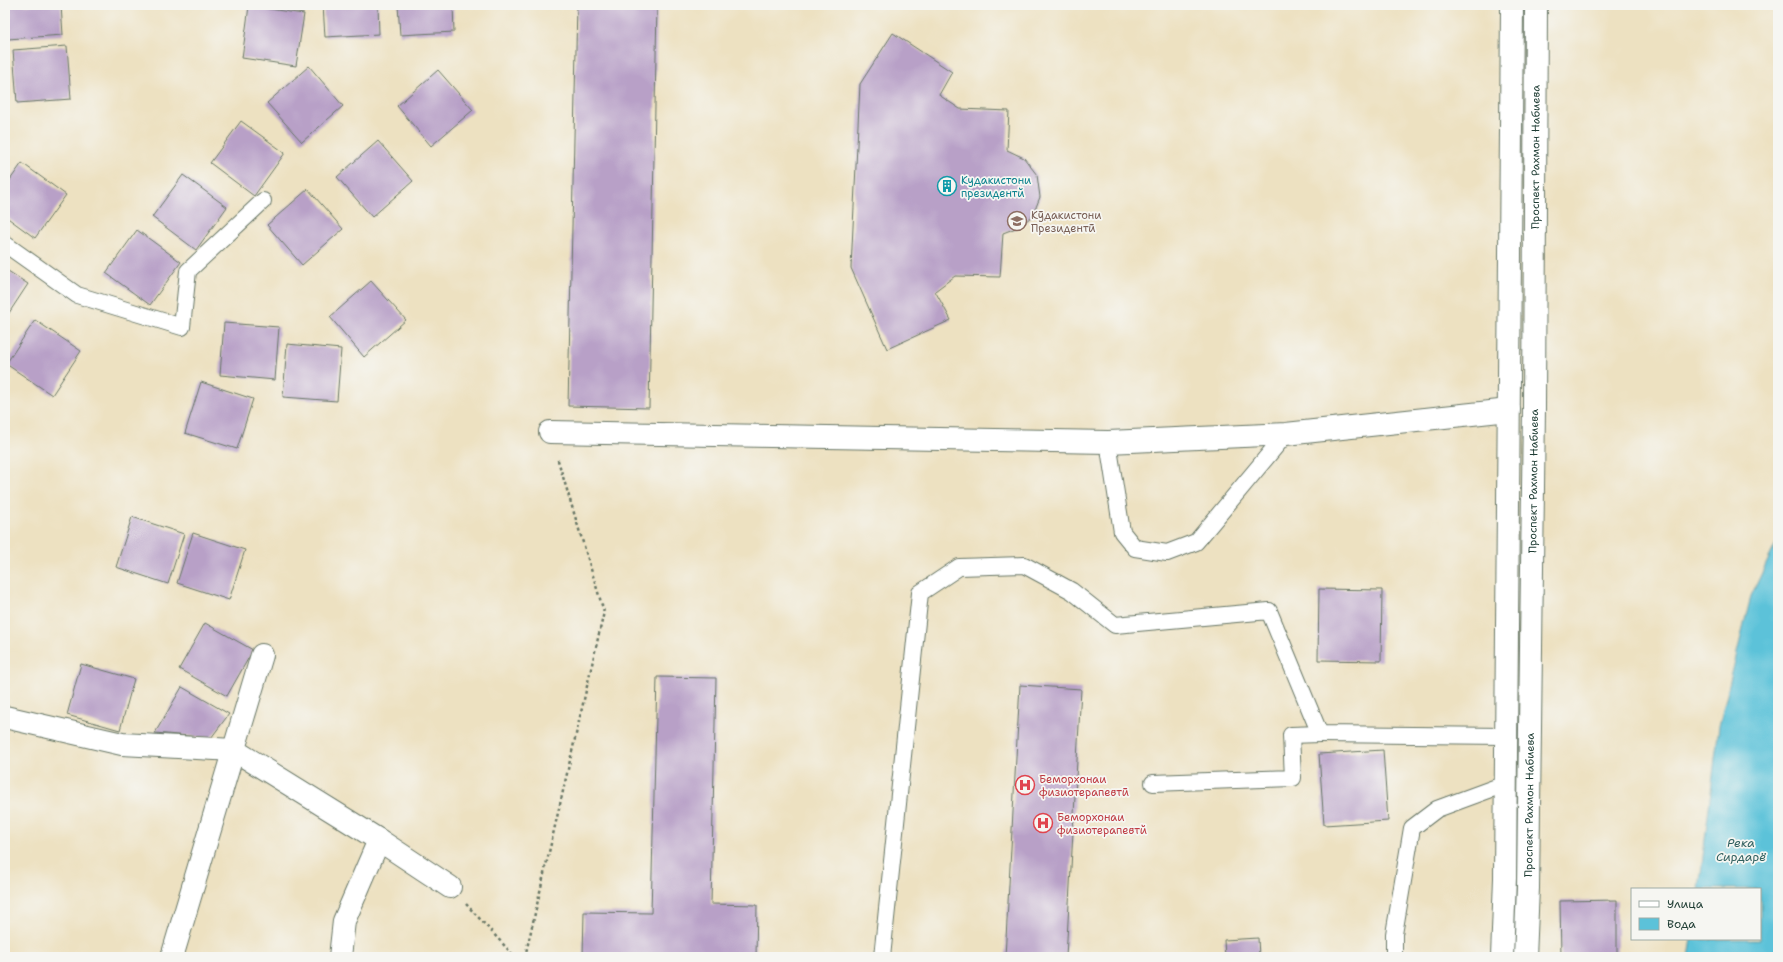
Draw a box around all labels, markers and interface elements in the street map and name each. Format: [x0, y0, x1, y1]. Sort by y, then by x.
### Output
street label: Проспект Рахмон Набиева [1527, 85, 1543, 229]
place label: Кудакистони президентй [961, 173, 1031, 201]
building icon: Кудакистони президентй [936, 175, 958, 197]
place label: Кӯдакистони Президентӣ [1031, 208, 1101, 236]
school or university icon: Кӯдакистони Президентӣ [1006, 210, 1028, 232]
street label: Проспект Рахмон Набиева [1525, 409, 1541, 553]
street label: Проспект Рахмон Набиева [1521, 733, 1537, 877]
place label: Беморхонаи физиотерапевтӣ [1039, 772, 1129, 800]
hospital icon: Беморхонаи физиотерапевтӣ [1014, 774, 1036, 796]
place label: Беморхонаи физиотерапевтй [1057, 810, 1147, 838]
hospital icon: Беморхонаи физиотерапевтй [1032, 812, 1054, 834]
water label: Река Сирдарё [1716, 835, 1766, 865]
legend [1631, 888, 1761, 940]
text: Улица [1667, 896, 1704, 912]
text: Вода [1667, 916, 1696, 932]

